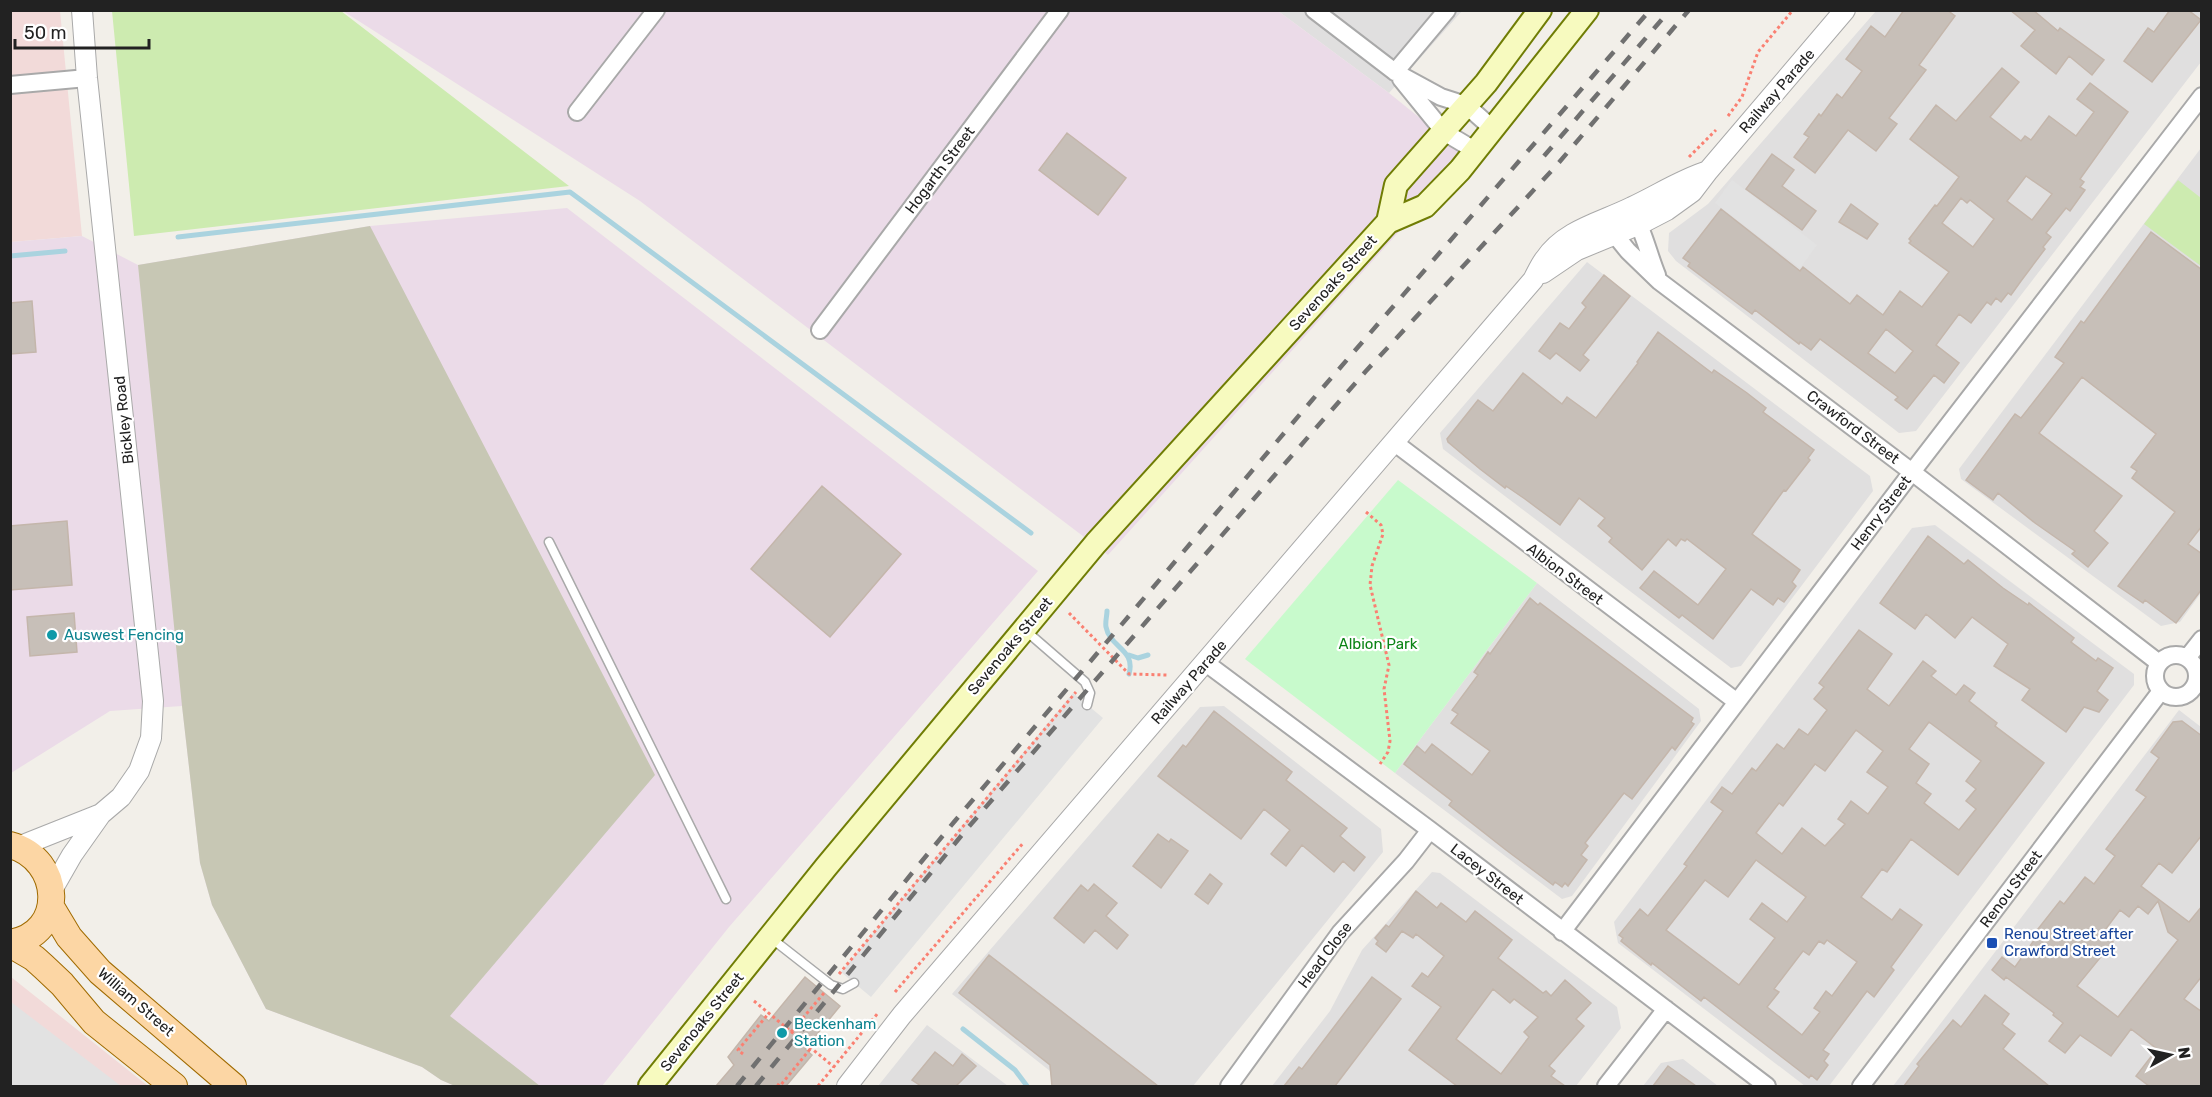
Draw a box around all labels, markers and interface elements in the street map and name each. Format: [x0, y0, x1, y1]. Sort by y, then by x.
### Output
scale bar [15, 12, 148, 50]
text: 50 m [24, 22, 67, 44]
street label: Railway Parade [1736, 45, 1818, 137]
street label: Hogarth Street [901, 123, 979, 217]
street label: Sevenoaks Street [1285, 231, 1381, 334]
street label: Bickley Road [110, 375, 138, 465]
street label: Crawford Street [1803, 386, 1903, 468]
street label: Henry Street [1847, 472, 1915, 554]
street label: Albion Street [1523, 539, 1607, 609]
street label: Sevenoaks Street [964, 593, 1056, 699]
place label: Auswest Fencing [64, 626, 184, 644]
marker: Auswest Fencing [45, 628, 59, 642]
park label: Albion Park [1339, 635, 1418, 653]
street label: Railway Parade [1148, 636, 1230, 728]
street label: Lacey Street [1447, 840, 1527, 908]
street label: Renou Street [1976, 847, 2046, 931]
street label: Head Close [1294, 918, 1356, 992]
place label: Renou Street after Crawford Street [2004, 925, 2134, 960]
marker: Renou Street after Crawford Street [1985, 936, 1999, 950]
street label: William Street [94, 964, 178, 1040]
street label: Sevenoaks Street [657, 969, 748, 1075]
place label: Beckenham Station [794, 1015, 876, 1050]
north arrow [2140, 1025, 2200, 1085]
marker: Beckenham Station [775, 1026, 789, 1040]
text: N [2174, 1046, 2195, 1060]

